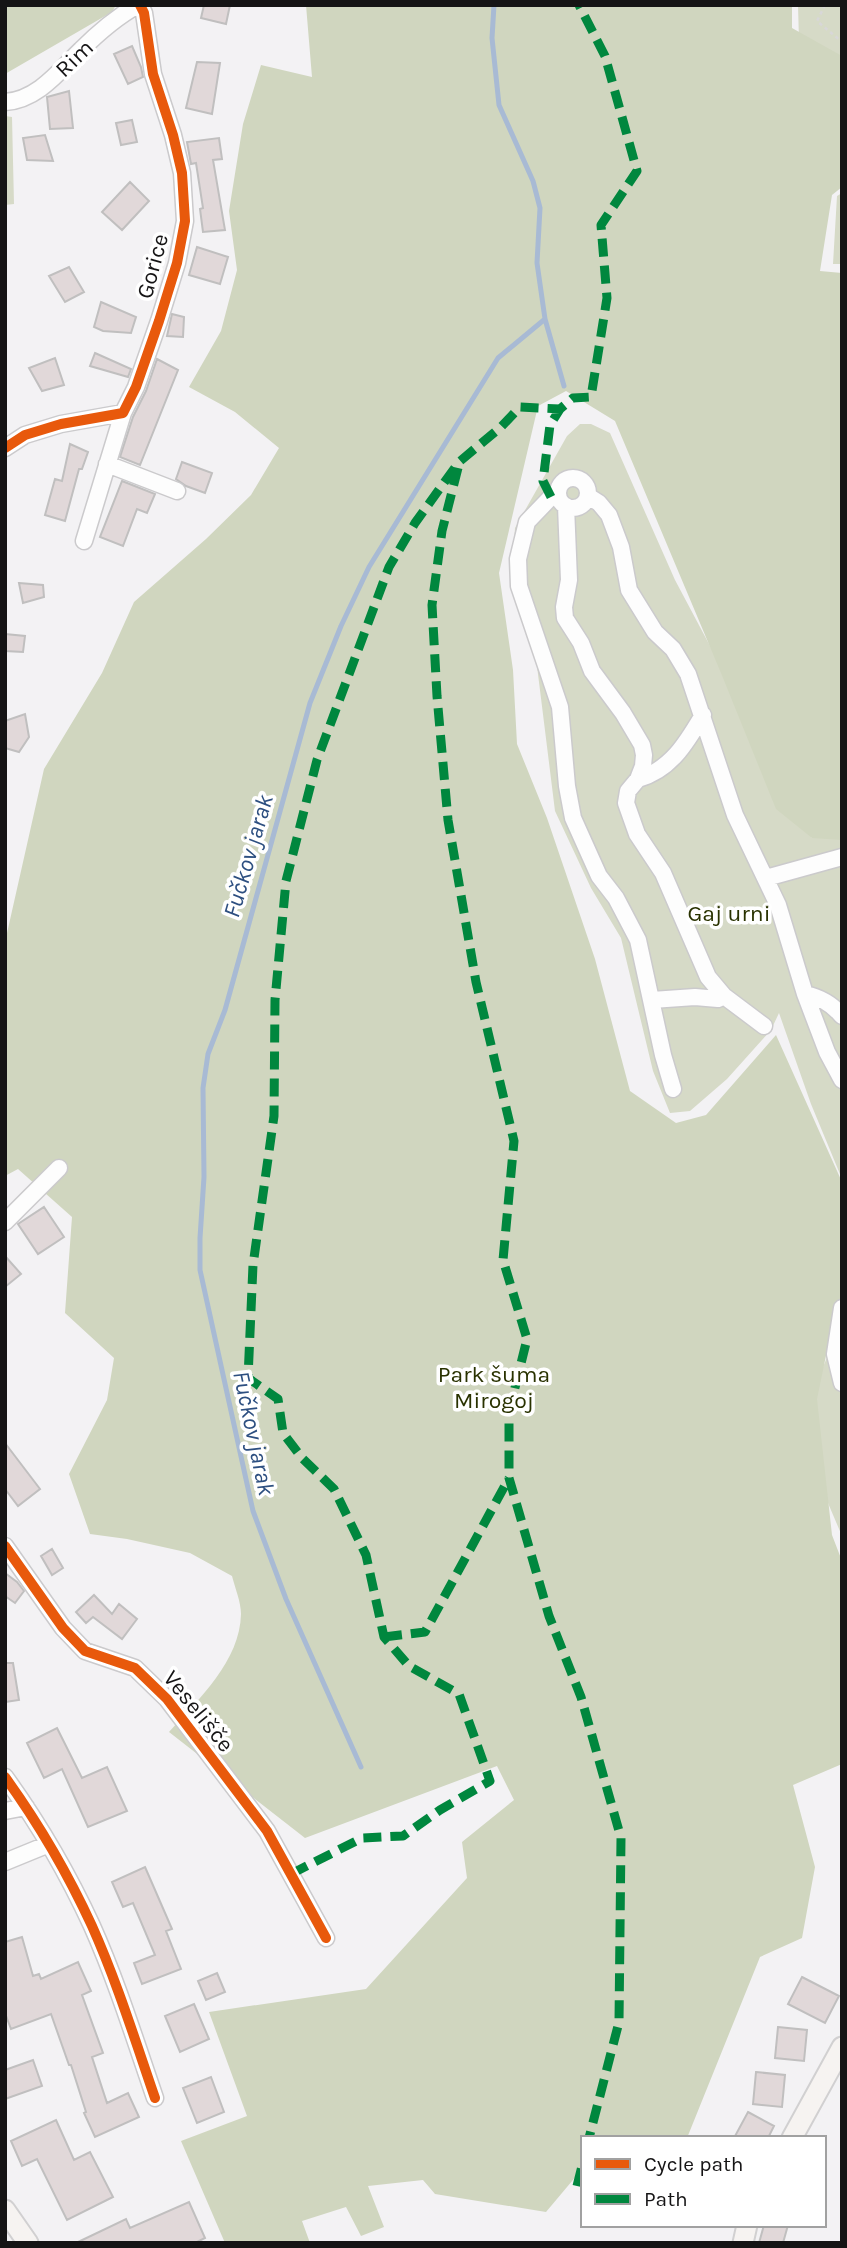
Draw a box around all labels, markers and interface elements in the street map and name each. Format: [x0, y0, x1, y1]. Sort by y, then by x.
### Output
street label: Rim [50, 34, 99, 83]
street label: Gorice [131, 231, 174, 302]
water label: Fučkov jarak [217, 791, 279, 921]
park label: Gaj urni [687, 900, 771, 927]
park label: Park šuma Mirogoj [438, 1361, 550, 1414]
water label: Fučkov jarak [227, 1368, 281, 1499]
street label: Veselišče [158, 1665, 240, 1757]
legend [581, 2136, 826, 2227]
text: Cycle path [644, 2152, 744, 2176]
text: Path [644, 2187, 688, 2211]

